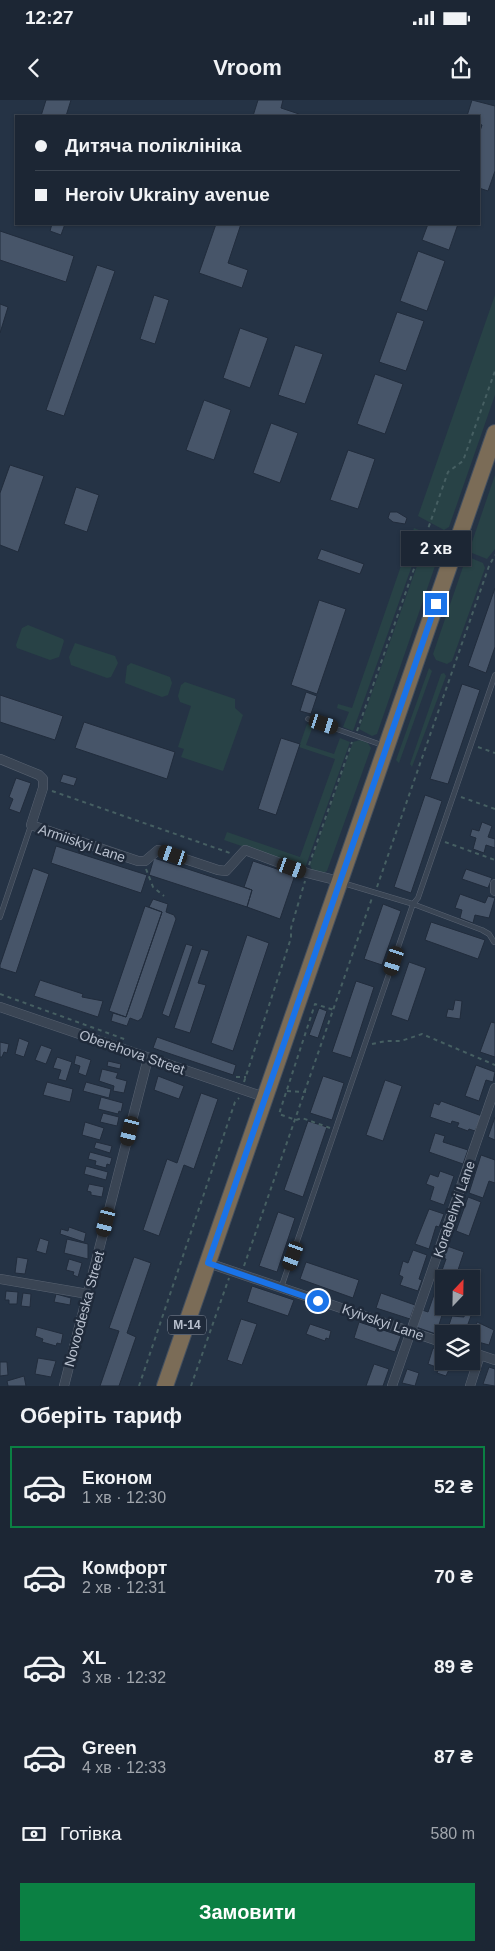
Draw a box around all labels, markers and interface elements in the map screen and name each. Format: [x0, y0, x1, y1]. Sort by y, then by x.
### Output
text: 12:27 [25, 7, 74, 28]
icon: back [20, 54, 48, 82]
icon: share [447, 54, 475, 82]
text: Vroom [213, 55, 282, 80]
text: Дитяча поліклініка [65, 135, 241, 156]
text: Heroiv Ukrainy avenue [65, 184, 270, 205]
callout: 2 хв [401, 532, 471, 566]
text: 2 хв [420, 540, 452, 557]
route end [425, 593, 447, 615]
car [307, 712, 340, 736]
street label: Armiiskyi Lane [36, 821, 128, 865]
car [156, 843, 189, 867]
car [275, 856, 308, 880]
car [382, 944, 405, 978]
street label: Oberehova Street [77, 1026, 187, 1078]
car [119, 1115, 140, 1147]
street label: Korabelnyi Lane [430, 1158, 478, 1259]
car [95, 1206, 116, 1238]
car [280, 1239, 305, 1273]
street label: Novoodeska Street [61, 1249, 107, 1369]
north arrow [435, 1270, 480, 1315]
map controls [435, 1270, 480, 1370]
route start [307, 1290, 329, 1312]
street label: Kyivskyi Lane [340, 1301, 426, 1344]
road number: М-14 [168, 1316, 206, 1334]
button: layers [435, 1325, 480, 1370]
text: Оберіть тариф [20, 1403, 182, 1428]
icon: car [22, 1465, 67, 1510]
text: Економ [82, 1467, 152, 1488]
text: 52 ₴ [434, 1476, 473, 1497]
text: 1 хв · 12:30 [82, 1489, 166, 1506]
icon: car [22, 1555, 67, 1600]
text: Комфорт [82, 1557, 167, 1578]
text: 70 ₴ [434, 1566, 473, 1587]
text: 2 хв · 12:31 [82, 1579, 166, 1596]
icon: car [22, 1645, 67, 1690]
text: XL [82, 1647, 106, 1668]
text: 89 ₴ [434, 1656, 473, 1677]
text: 3 хв · 12:32 [82, 1669, 166, 1686]
icon: car [22, 1735, 67, 1780]
text: Green [82, 1737, 137, 1758]
text: 87 ₴ [434, 1746, 473, 1767]
text: 4 хв · 12:33 [82, 1759, 166, 1776]
icon: cash [20, 1820, 48, 1848]
text: Готівка [60, 1823, 121, 1844]
text: 580 m [431, 1825, 475, 1842]
button: Замовити [20, 1883, 475, 1941]

